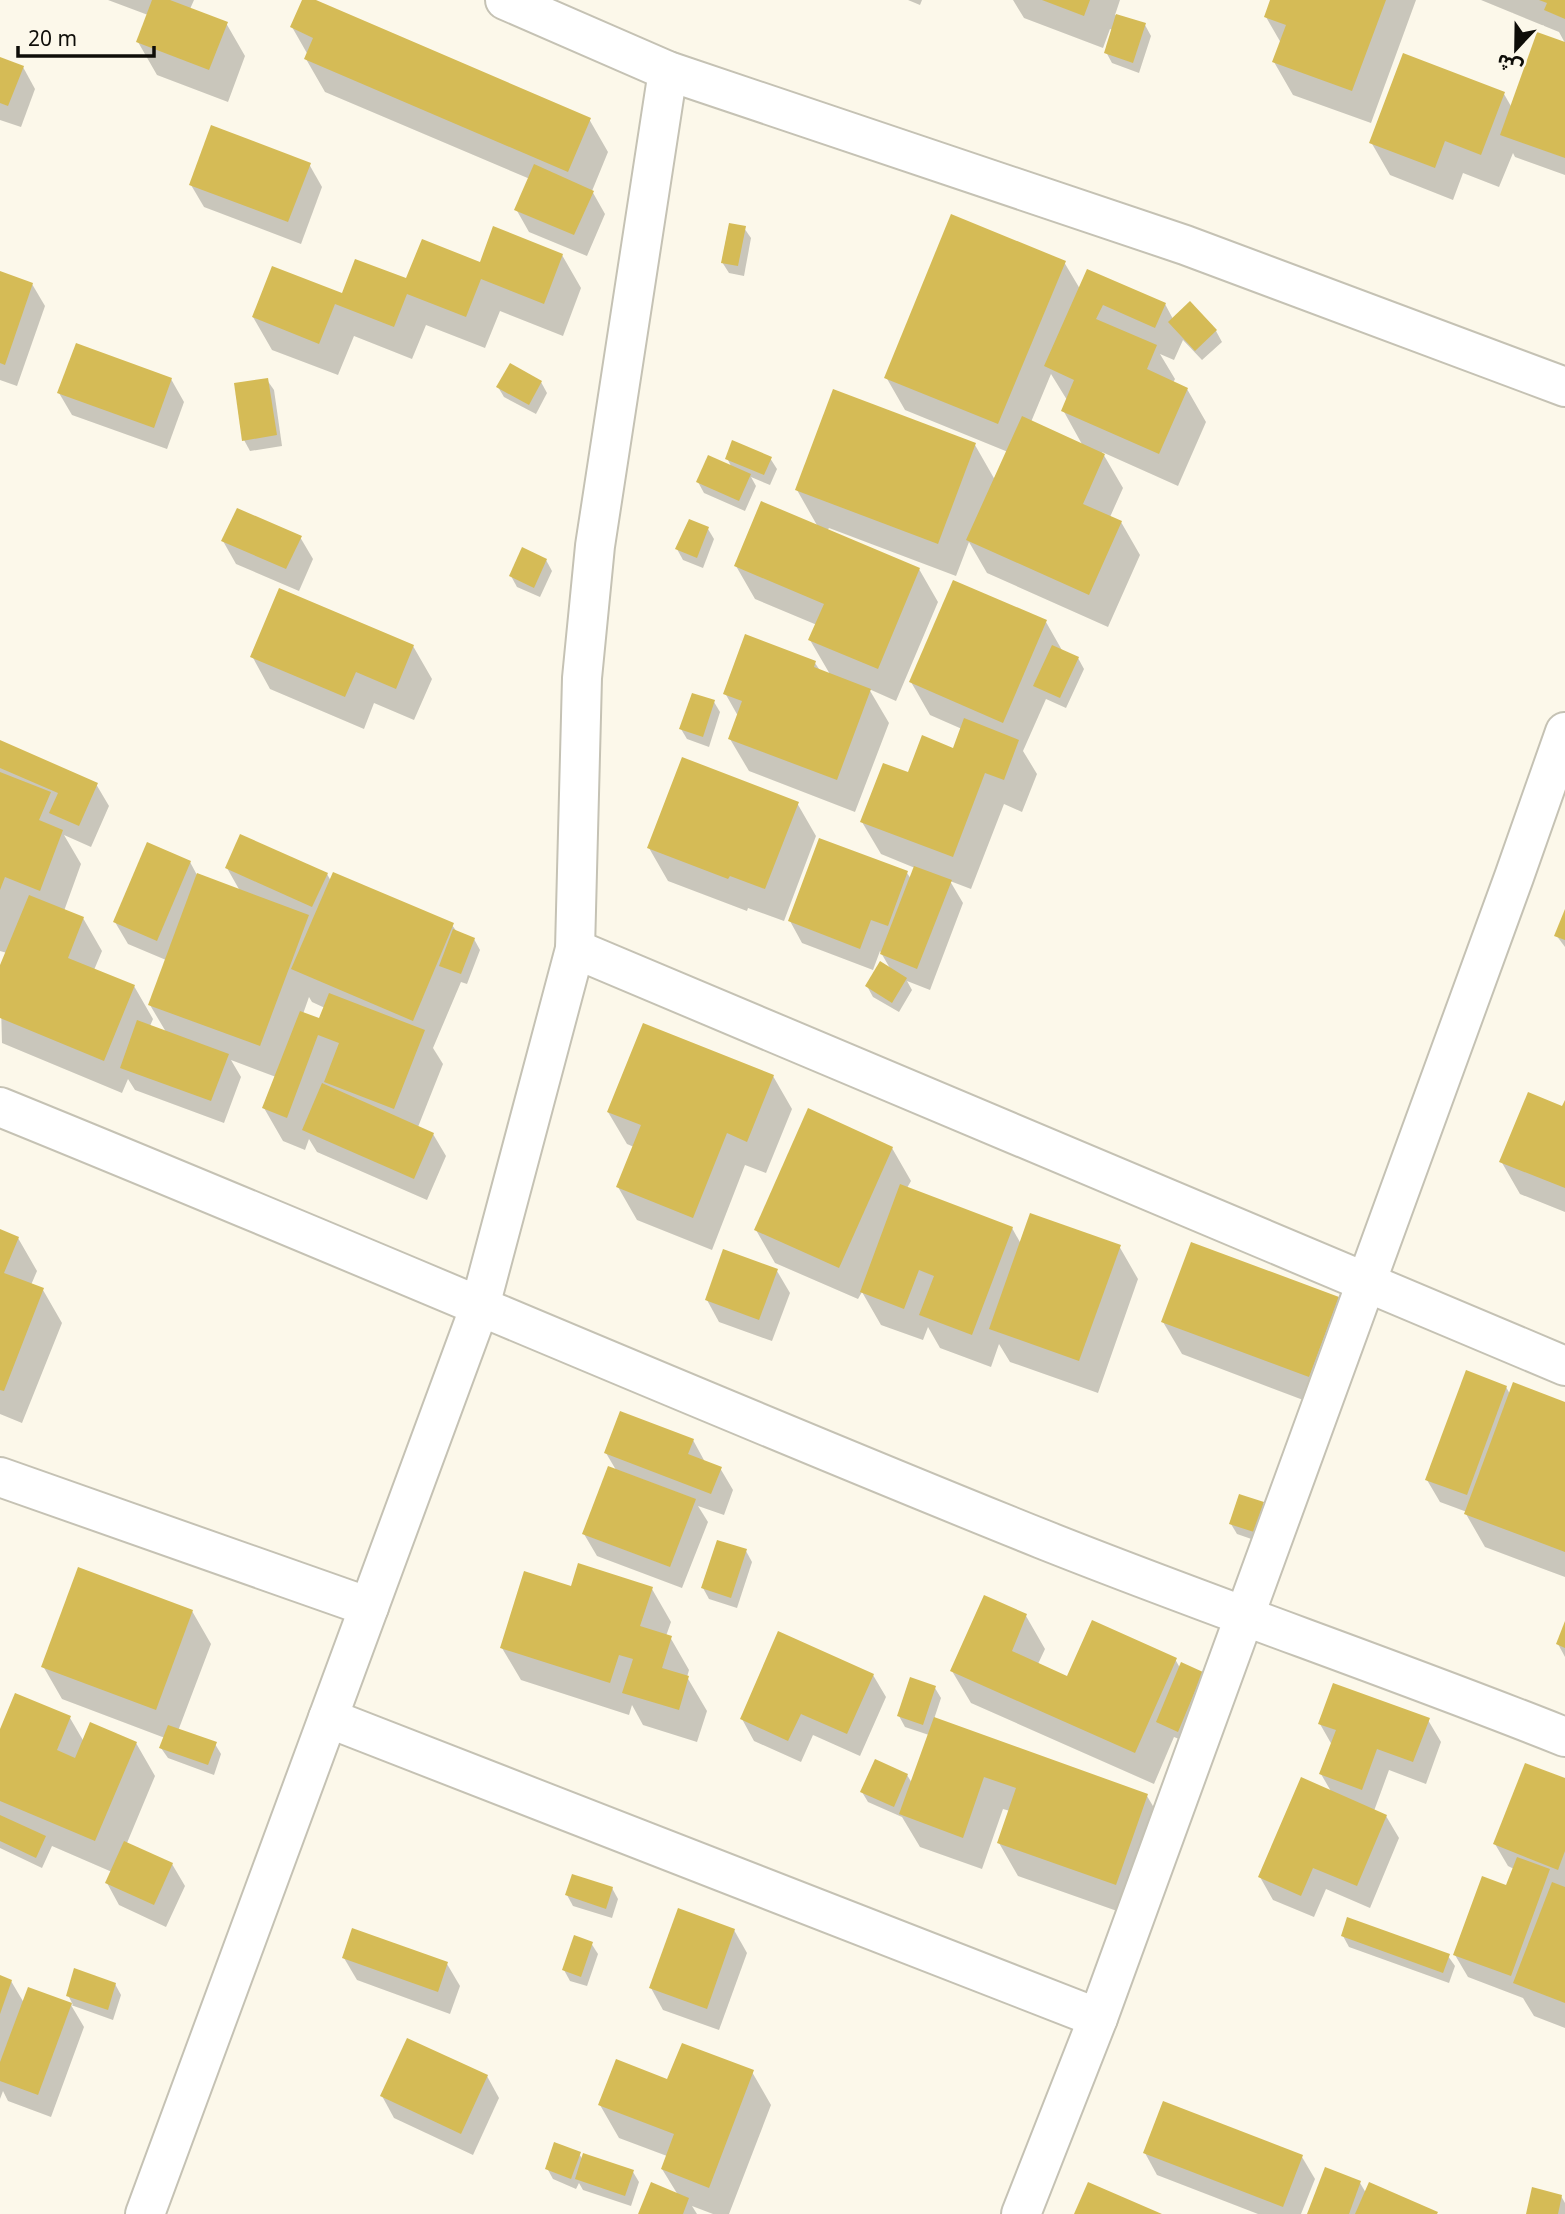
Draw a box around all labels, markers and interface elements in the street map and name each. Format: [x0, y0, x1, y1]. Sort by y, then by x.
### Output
scale bar [18, 14, 154, 58]
north arrow [1481, 14, 1551, 84]
text: 20 m [28, 24, 77, 52]
text: ش [1493, 48, 1527, 82]

